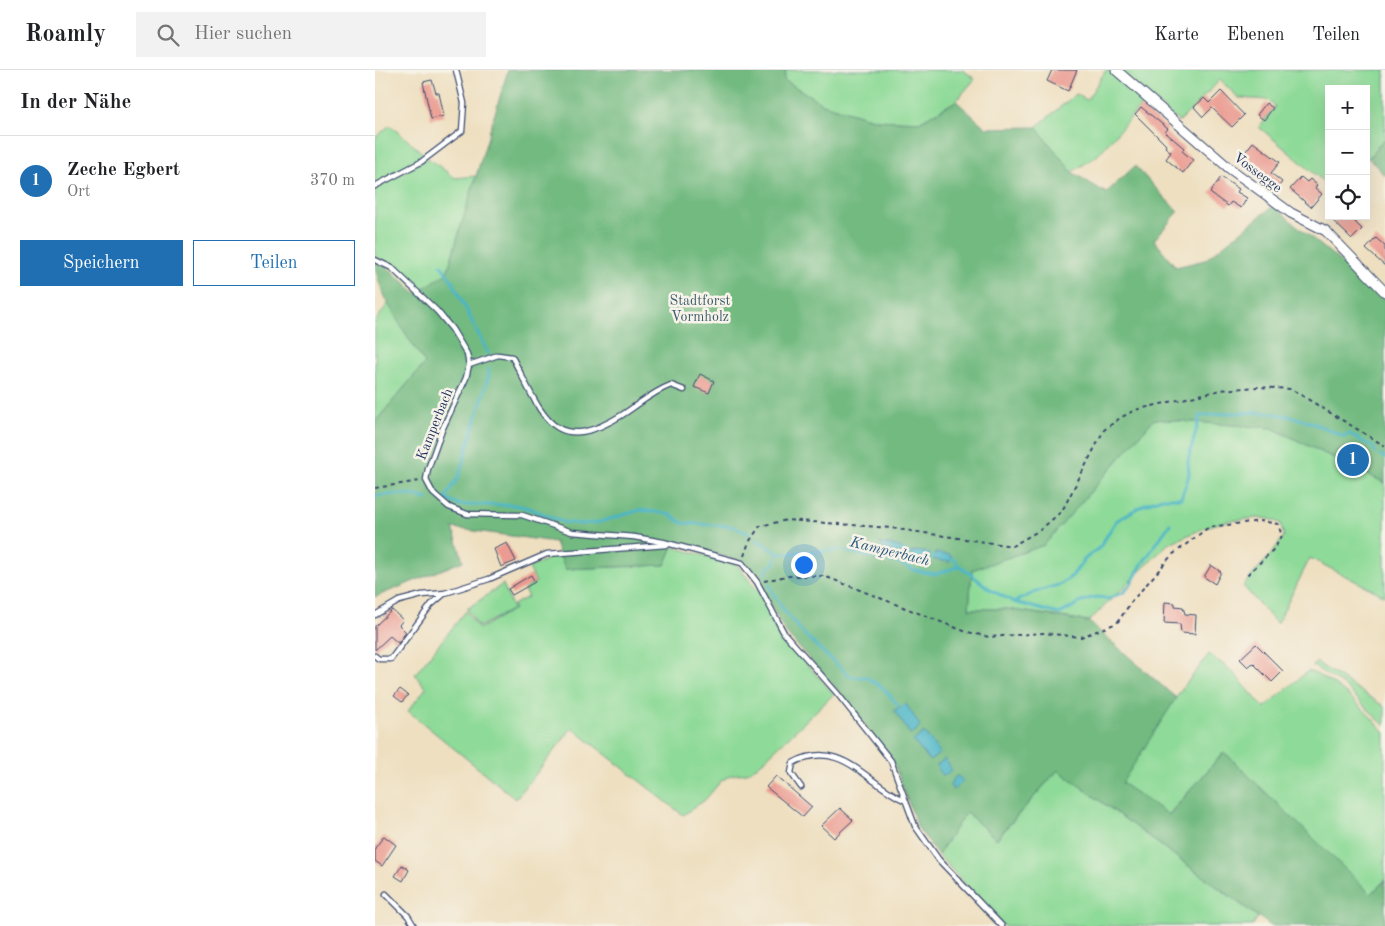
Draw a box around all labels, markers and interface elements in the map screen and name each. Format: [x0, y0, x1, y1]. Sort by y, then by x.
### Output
search box [136, 12, 486, 57]
icon: search [154, 21, 182, 49]
text: Roamly [25, 23, 106, 47]
text: Hier suchen [194, 25, 292, 44]
text: Karte [1154, 26, 1199, 44]
text: Ebenen [1227, 26, 1284, 44]
text: Teilen [1312, 26, 1360, 44]
map controls [1325, 85, 1370, 220]
button: + [1325, 85, 1370, 130]
text: In der Nähe [20, 92, 131, 113]
button: − [1325, 130, 1370, 175]
street label: Vossegge [1231, 150, 1284, 195]
text: Zeche Egbert [67, 161, 180, 180]
text: 1 [31, 173, 41, 189]
text: 370 m [310, 173, 355, 189]
button: locate [1325, 175, 1370, 220]
text: Ort [67, 184, 90, 200]
button: Speichern [20, 240, 183, 286]
button: Teilen [193, 240, 355, 286]
park label: Stadtforst Vormholz [670, 294, 731, 324]
street label: Kamperbach [414, 386, 456, 462]
pin: 1 [1337, 441, 1369, 479]
water label: Kamperbach [847, 535, 931, 570]
your location [791, 552, 817, 578]

